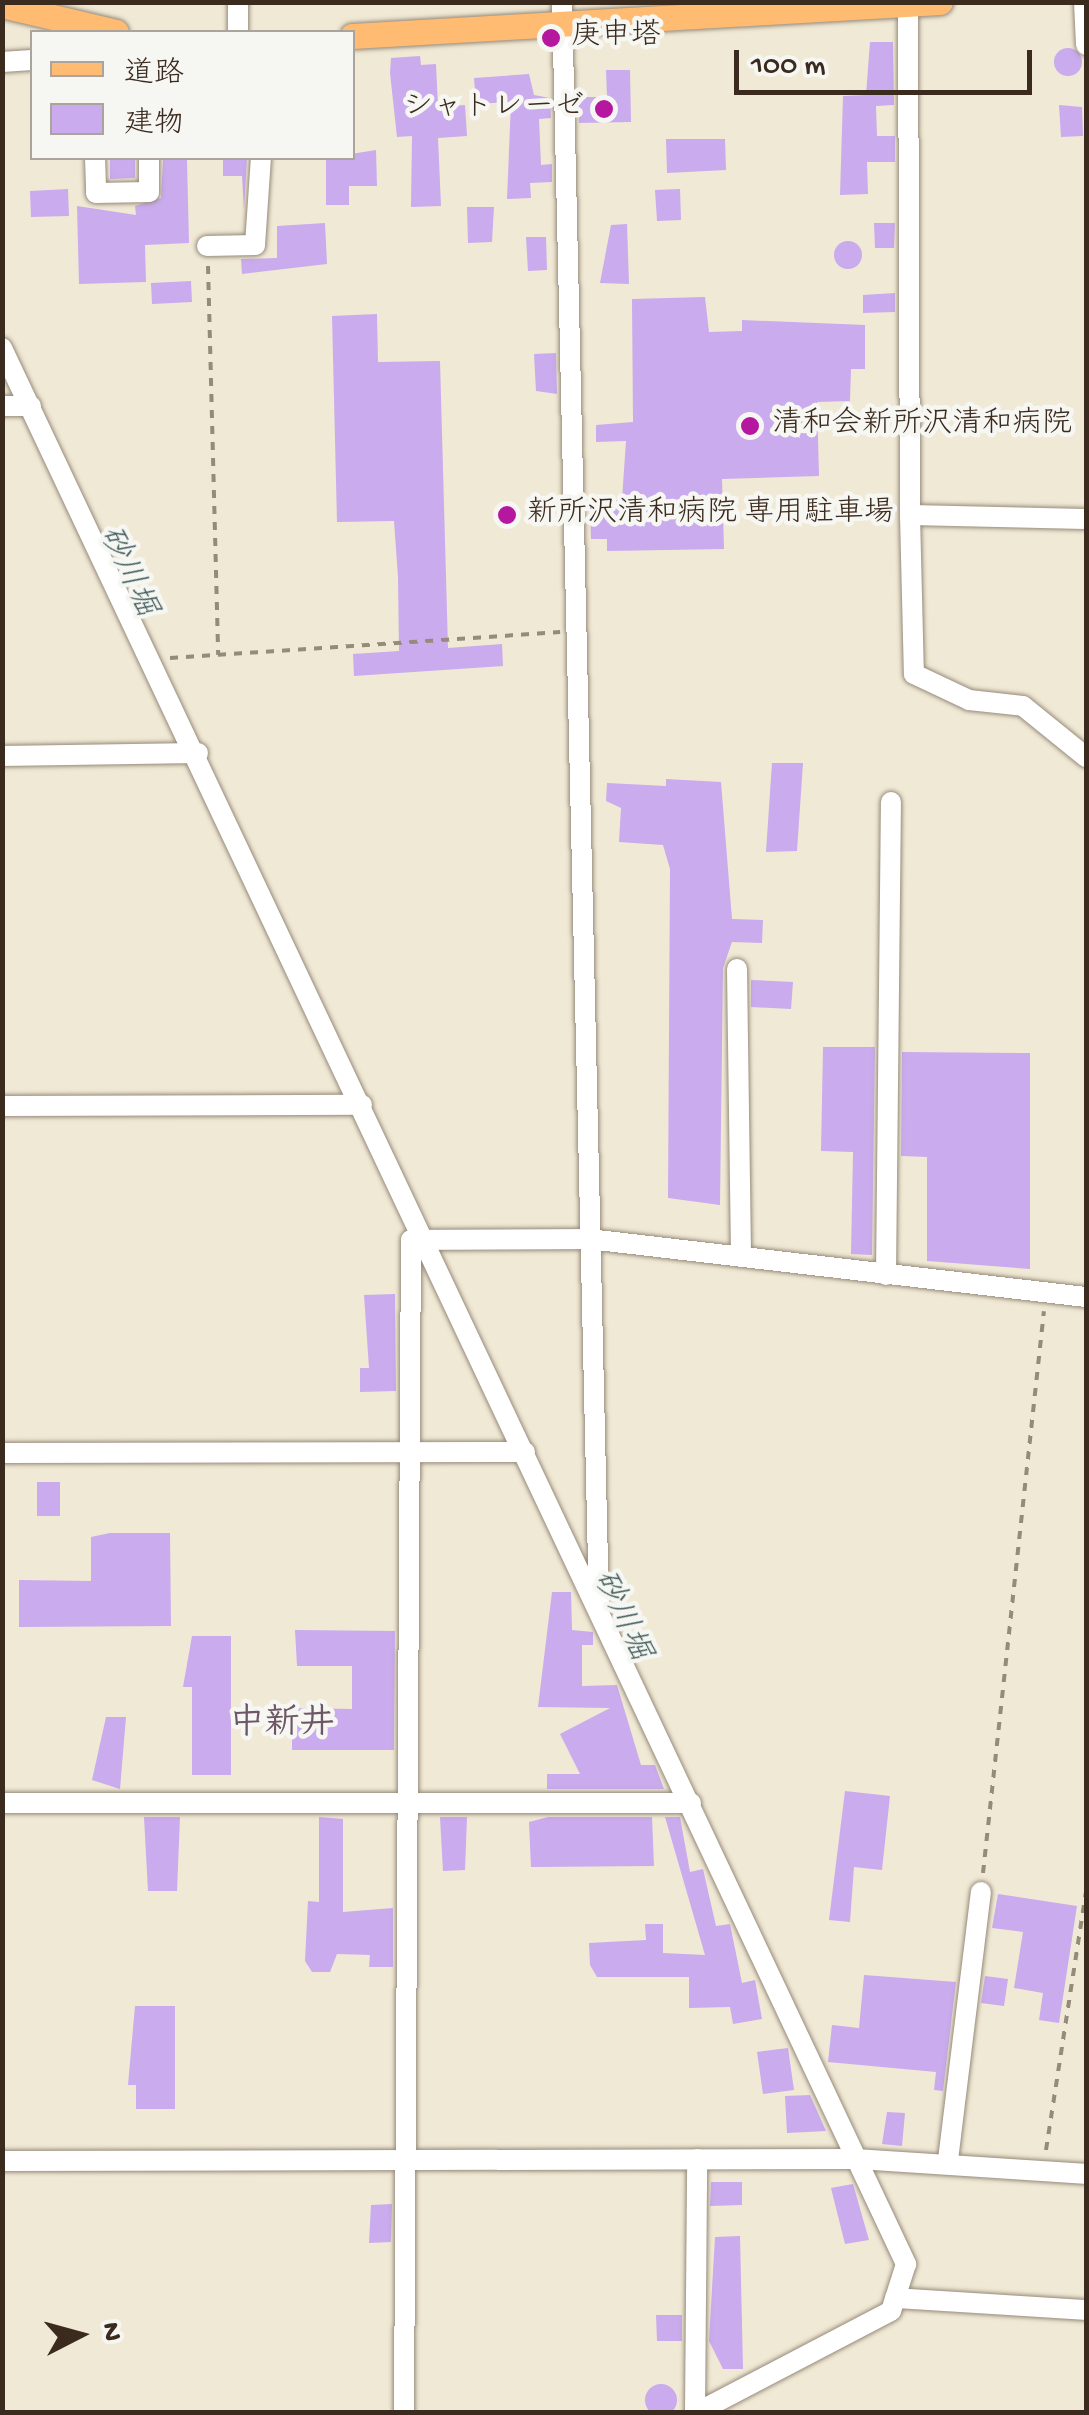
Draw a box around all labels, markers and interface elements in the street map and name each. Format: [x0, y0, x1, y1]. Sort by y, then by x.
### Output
place label: 庚申塔 [571, 20, 661, 56]
marker: 庚申塔 [540, 27, 562, 49]
legend [30, 30, 355, 160]
scale bar [739, 30, 1036, 92]
text: 100 m [751, 50, 826, 85]
text: 道路 [124, 58, 184, 93]
place label: シャトレーゼ [403, 91, 584, 127]
marker: シャトレーゼ [593, 98, 615, 120]
text: 建物 [124, 108, 184, 143]
place label: 清和会新所沢清和病院 [772, 408, 1072, 444]
marker: 清和会新所沢清和病院 [737, 413, 763, 439]
place label: 新所沢清和病院 専用駐車場 [527, 497, 894, 533]
marker: 新所沢清和病院 専用駐車場 [496, 504, 518, 526]
water label: 砂川堀 [88, 520, 164, 624]
water label: 砂川堀 [582, 1564, 658, 1668]
district label: 中新井 [230, 1705, 334, 1747]
north arrow [30, 2285, 130, 2385]
text: N [93, 2321, 128, 2343]

